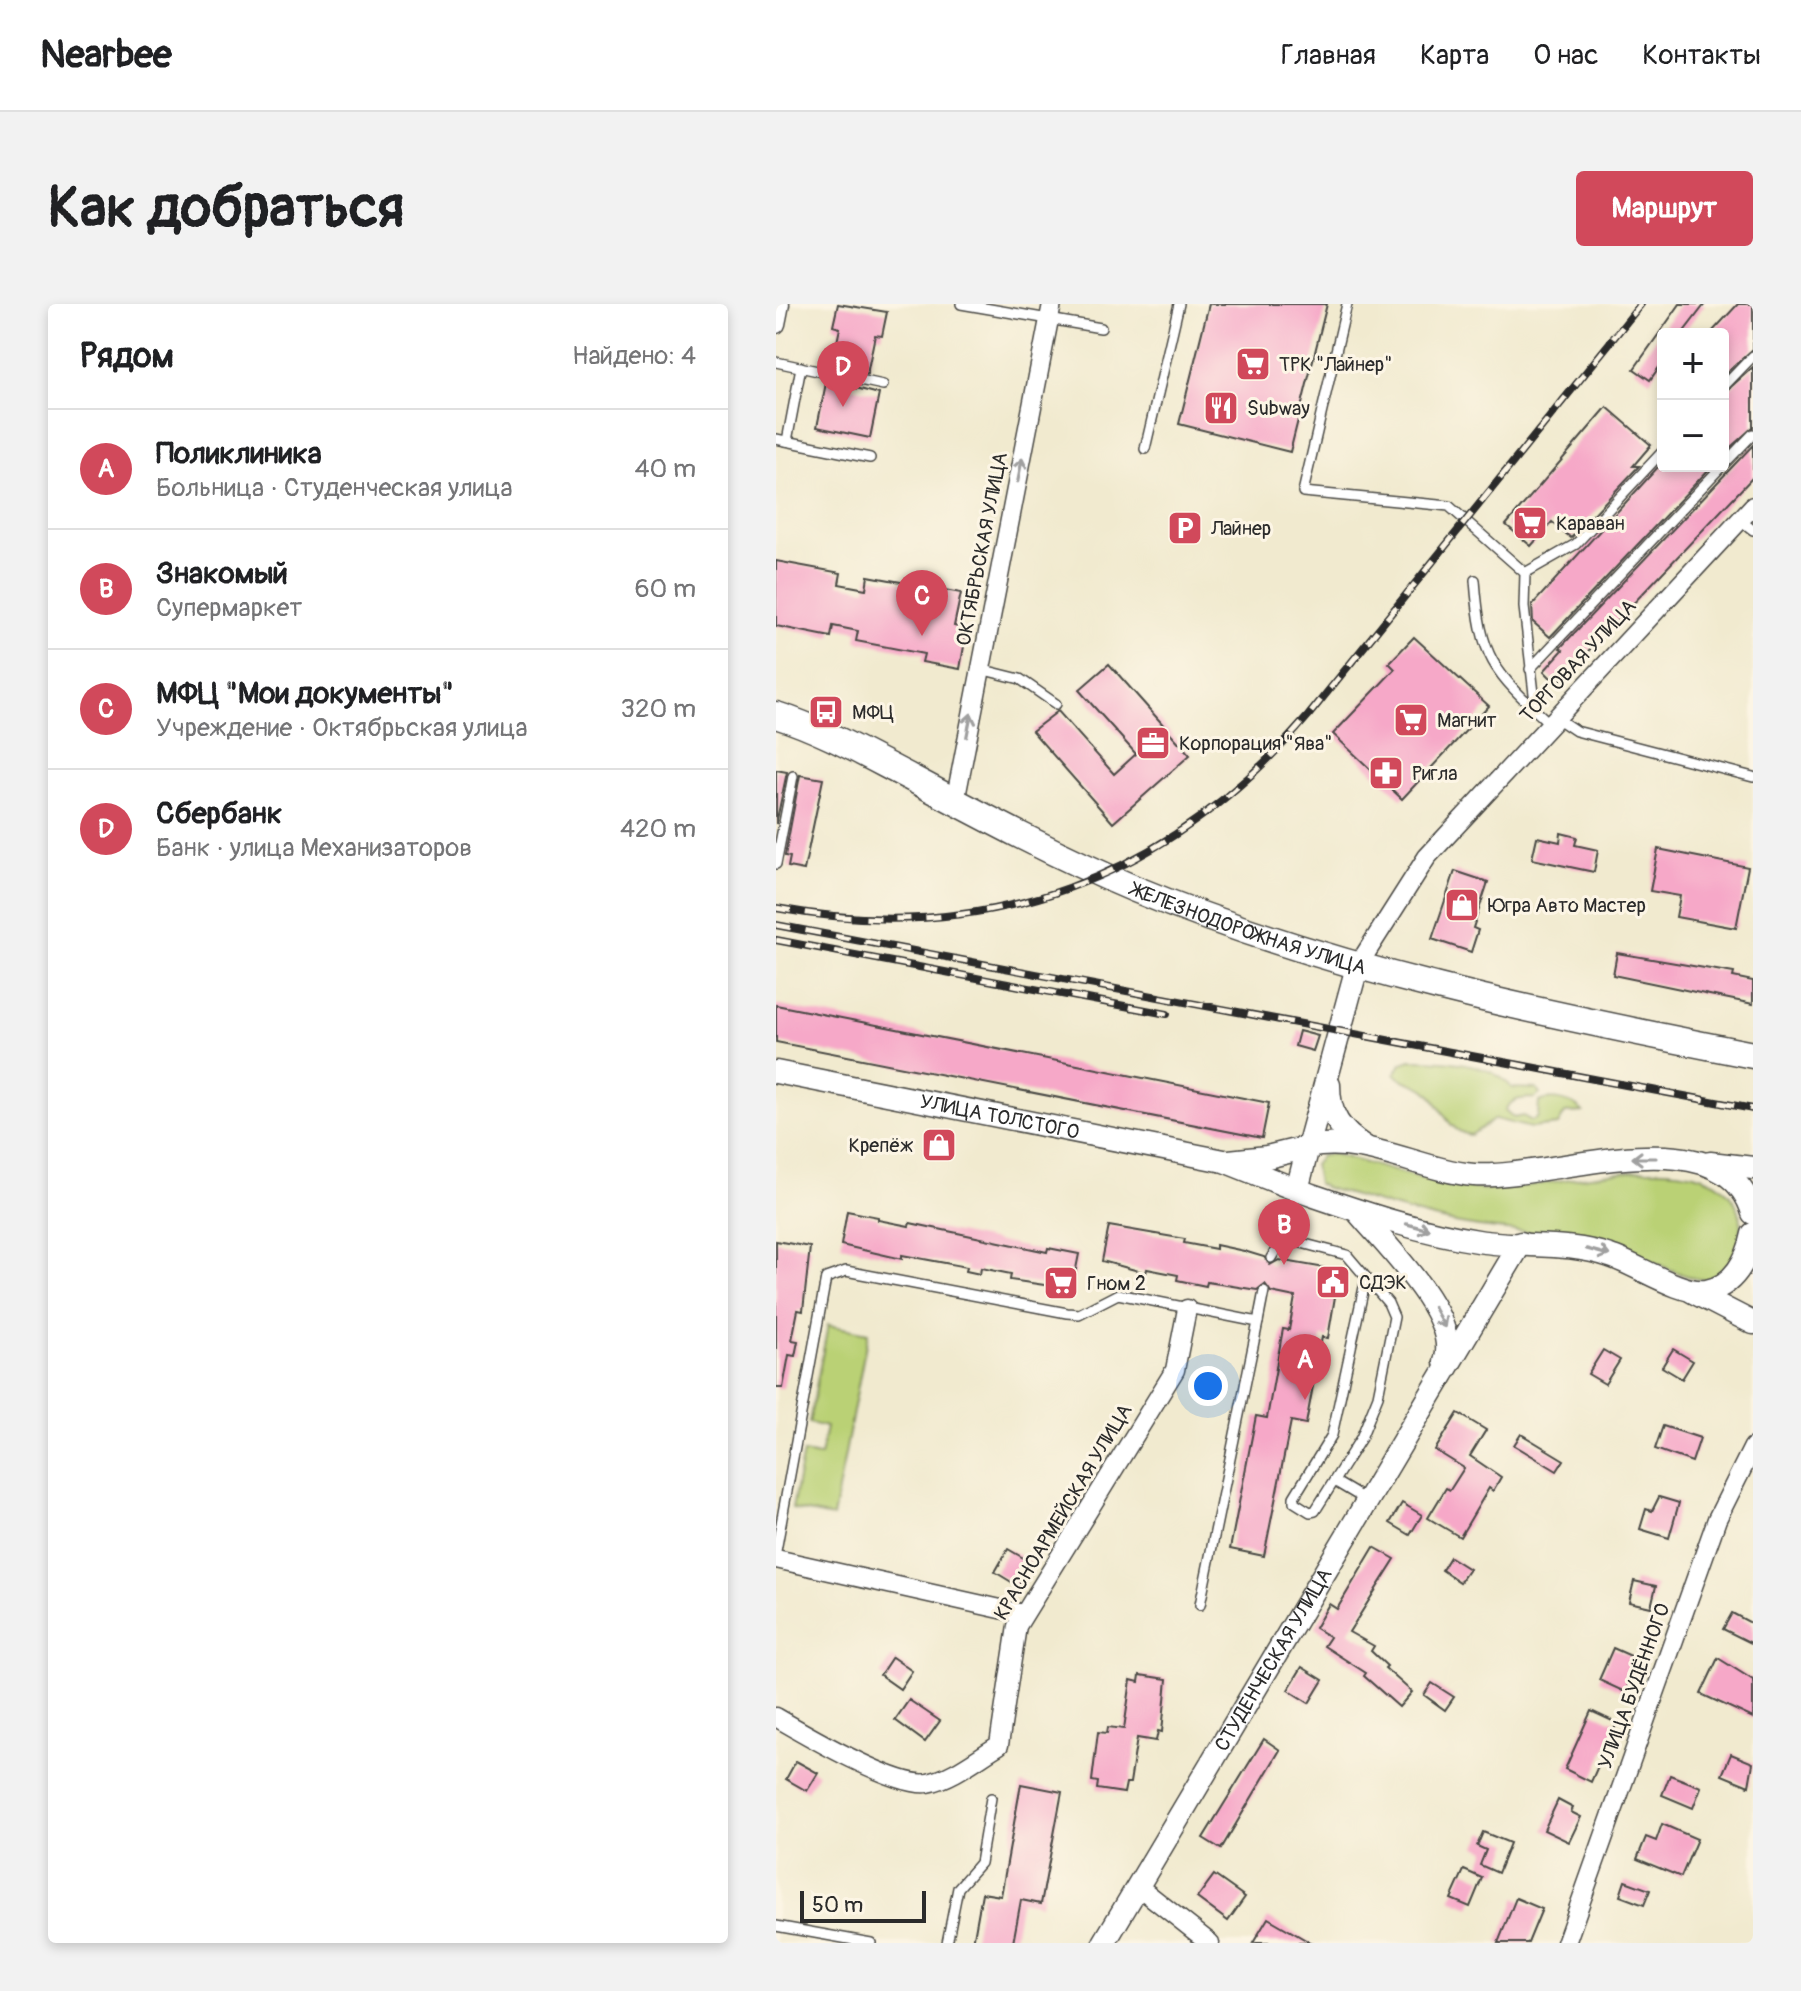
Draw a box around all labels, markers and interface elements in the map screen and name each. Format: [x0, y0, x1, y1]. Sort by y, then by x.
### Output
text: Nearbee [40, 31, 172, 79]
text: Главная [1281, 38, 1376, 73]
text: Карта [1420, 38, 1489, 73]
text: О нас [1533, 38, 1598, 73]
text: Контакты [1642, 38, 1761, 73]
button: Маршрут [1576, 171, 1753, 246]
text: Как добраться [48, 174, 404, 243]
map controls [1657, 328, 1729, 472]
button: + [1657, 328, 1729, 400]
text: Рядом [80, 335, 174, 378]
text: Найдено: 4 [572, 340, 696, 372]
pin: D [817, 341, 869, 407]
supermarket icon: ТРК "Лайнер" [1234, 345, 1272, 383]
place label: ТРК "Лайнер" [1279, 352, 1392, 377]
restaurant icon: Subway [1202, 389, 1240, 427]
place label: Subway [1247, 396, 1310, 421]
button: − [1657, 400, 1729, 472]
text: Поликлиника [156, 435, 322, 472]
street label: ОКТЯБРЬСКАЯ УЛИЦА [951, 450, 1013, 648]
text: A [98, 453, 114, 485]
text: 40 m [634, 453, 696, 485]
one-way arrow [1013, 458, 1028, 484]
text: Больница · Студенческая улица [156, 472, 513, 504]
supermarket icon: Караван [1511, 504, 1549, 542]
parking icon: Лайнер [1166, 509, 1204, 547]
place label: Караван [1556, 511, 1625, 536]
place label: Лайнер [1210, 516, 1271, 541]
text: Знакомый [156, 555, 288, 592]
pin: C [896, 570, 948, 636]
text: B [99, 573, 113, 605]
text: 60 m [634, 573, 696, 605]
text: Супермаркет [156, 592, 302, 624]
street label: ТОРГОВАЯ УЛИЦА [1514, 594, 1642, 728]
text: МФЦ "Мои документы" [156, 675, 454, 712]
text: C [98, 693, 114, 725]
text: 320 m [620, 693, 696, 725]
bus stop icon: МФЦ [807, 693, 845, 731]
place label: МФЦ [852, 700, 894, 725]
supermarket icon: Магнит [1392, 701, 1430, 739]
place label: Магнит [1437, 708, 1496, 733]
text: Учреждение · Октябрьская улица [156, 712, 528, 744]
one-way arrow [962, 713, 977, 739]
office icon: Корпорация "Ява" [1134, 724, 1172, 762]
place label: Корпорация "Ява" [1179, 731, 1332, 756]
pharmacy icon: Ригла [1367, 754, 1405, 792]
place label: Ригла [1412, 761, 1457, 786]
text: Сбербанк [156, 795, 282, 832]
text: D [98, 813, 114, 845]
text: 420 m [620, 813, 696, 845]
text: Банк · улица Механизаторов [156, 832, 472, 864]
street label: ЖЕЛЕЗНОДОРОЖНАЯ УЛИЦА [1125, 875, 1369, 980]
shop icon: Югра Авто Мастер [1443, 886, 1481, 924]
place label: Югра Авто Мастер [1488, 893, 1646, 918]
street label: УЛИЦА ТОЛСТОГО [918, 1088, 1081, 1144]
shop icon: Крепёж [920, 1126, 958, 1164]
place label: Крепёж [848, 1133, 913, 1158]
one-way arrow [1631, 1150, 1658, 1166]
pin: B [1258, 1199, 1310, 1265]
one-way arrow [1404, 1220, 1430, 1235]
one-way arrow [1584, 1246, 1610, 1261]
public building icon: СДЭК [1314, 1263, 1352, 1301]
supermarket icon: Гном 2 [1042, 1264, 1080, 1302]
place label: СДЭК [1359, 1270, 1407, 1295]
place label: Гном 2 [1087, 1271, 1146, 1296]
one-way arrow [1431, 1305, 1447, 1328]
pin: A [1279, 1334, 1331, 1400]
your location [1188, 1366, 1228, 1406]
street label: КРАСНОАРМЕЙСКАЯ УЛИЦА [988, 1399, 1138, 1625]
street label: СТУДЕНЧЕСКАЯ УЛИЦА [1209, 1563, 1337, 1756]
street label: УЛИЦА БУДЁННОГО [1592, 1600, 1676, 1772]
scale bar [800, 1887, 926, 1923]
text: 50 m [812, 1891, 863, 1919]

